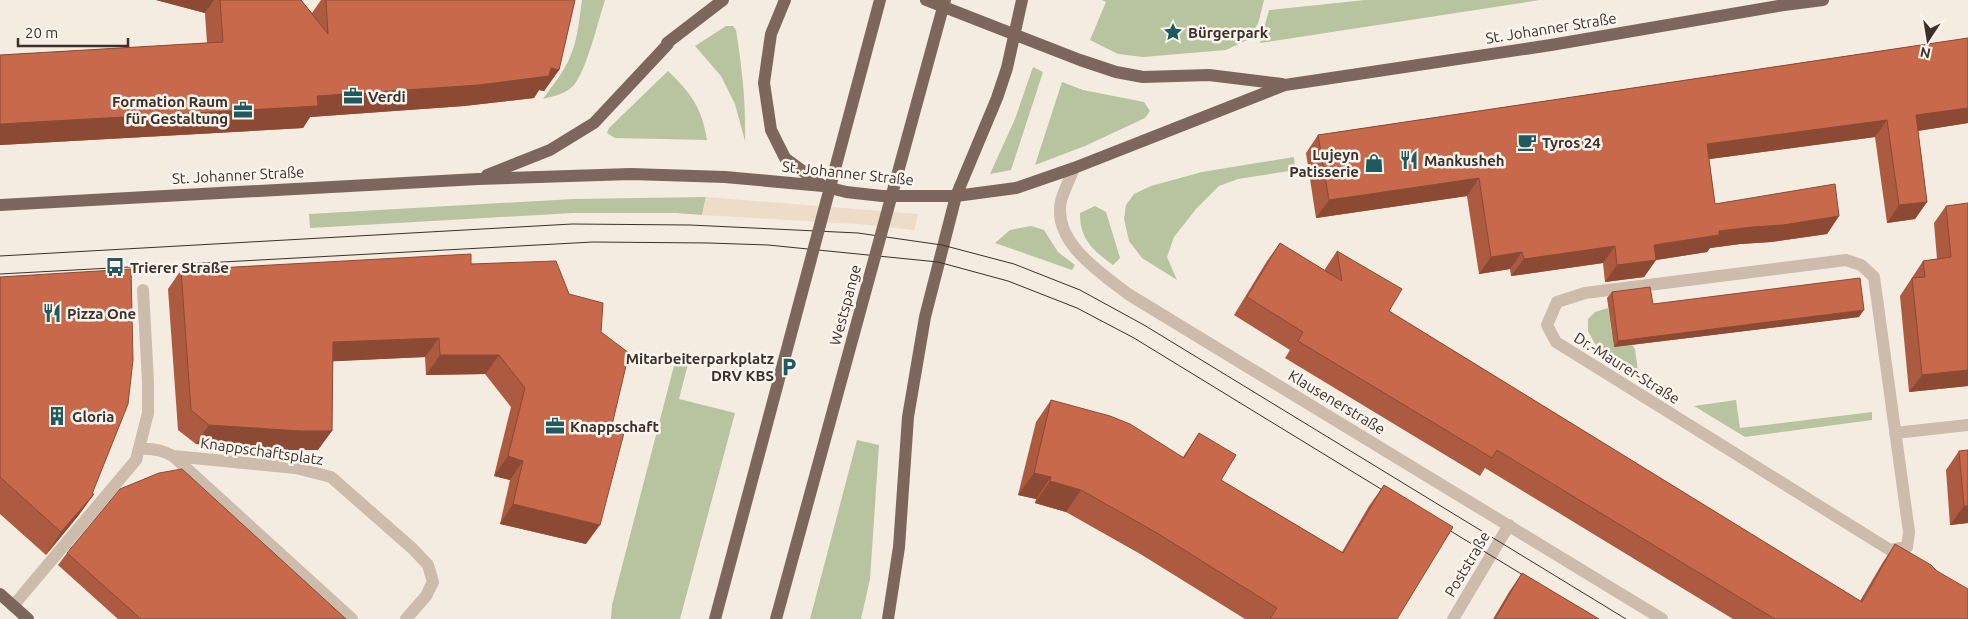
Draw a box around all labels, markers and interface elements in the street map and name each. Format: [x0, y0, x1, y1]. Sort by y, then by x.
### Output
street label: St. Johanner Straße [1484, 9, 1618, 47]
scale bar [18, 15, 128, 47]
north arrow [1903, 15, 1953, 65]
place icon: Bürgerpark [1162, 21, 1184, 43]
text: 20 m [25, 24, 58, 41]
place label: Bürgerpark [1188, 24, 1269, 41]
text: N [1919, 44, 1932, 62]
office icon: Verdi [342, 85, 364, 107]
place label: Verdi [368, 88, 406, 105]
place label: Formation Raum für Gestaltung [112, 93, 228, 127]
office icon: Formation Raum für Gestaltung [232, 99, 254, 121]
cafe icon: Tyros 24 [1516, 131, 1538, 153]
place label: Tyros 24 [1542, 134, 1601, 151]
place label: Lujeyn Patisserie [1289, 146, 1359, 180]
restaurant icon: Mankusheh [1398, 149, 1420, 171]
shop icon: Lujeyn Patisserie [1363, 152, 1385, 174]
place label: Mankusheh [1424, 152, 1505, 169]
street label: St. Johanner Straße [781, 158, 915, 188]
street label: St. Johanner Straße [171, 163, 305, 187]
bus stop icon: Trierer Straße [104, 256, 126, 278]
place label: Trierer Straße [130, 259, 229, 276]
street label: Westspange [826, 263, 864, 347]
restaurant icon: Pizza One [41, 302, 63, 324]
place label: Pizza One [67, 305, 136, 322]
street label: Dr.-Maurer-Straße [1571, 329, 1683, 407]
place label: Mitarbeiterparkplatz DRV KBS [626, 350, 774, 384]
parking icon: Mitarbeiterparkplatz DRV KBS [778, 356, 800, 378]
street label: Klausenerstraße [1286, 366, 1388, 438]
building icon: Gloria [46, 405, 68, 427]
place label: Gloria [72, 408, 114, 425]
office icon: Knappschaft [544, 415, 566, 437]
place label: Knappschaft [570, 418, 659, 435]
street label: Knappschaftsplatz [199, 434, 325, 468]
street label: Poststraße [1441, 528, 1493, 600]

